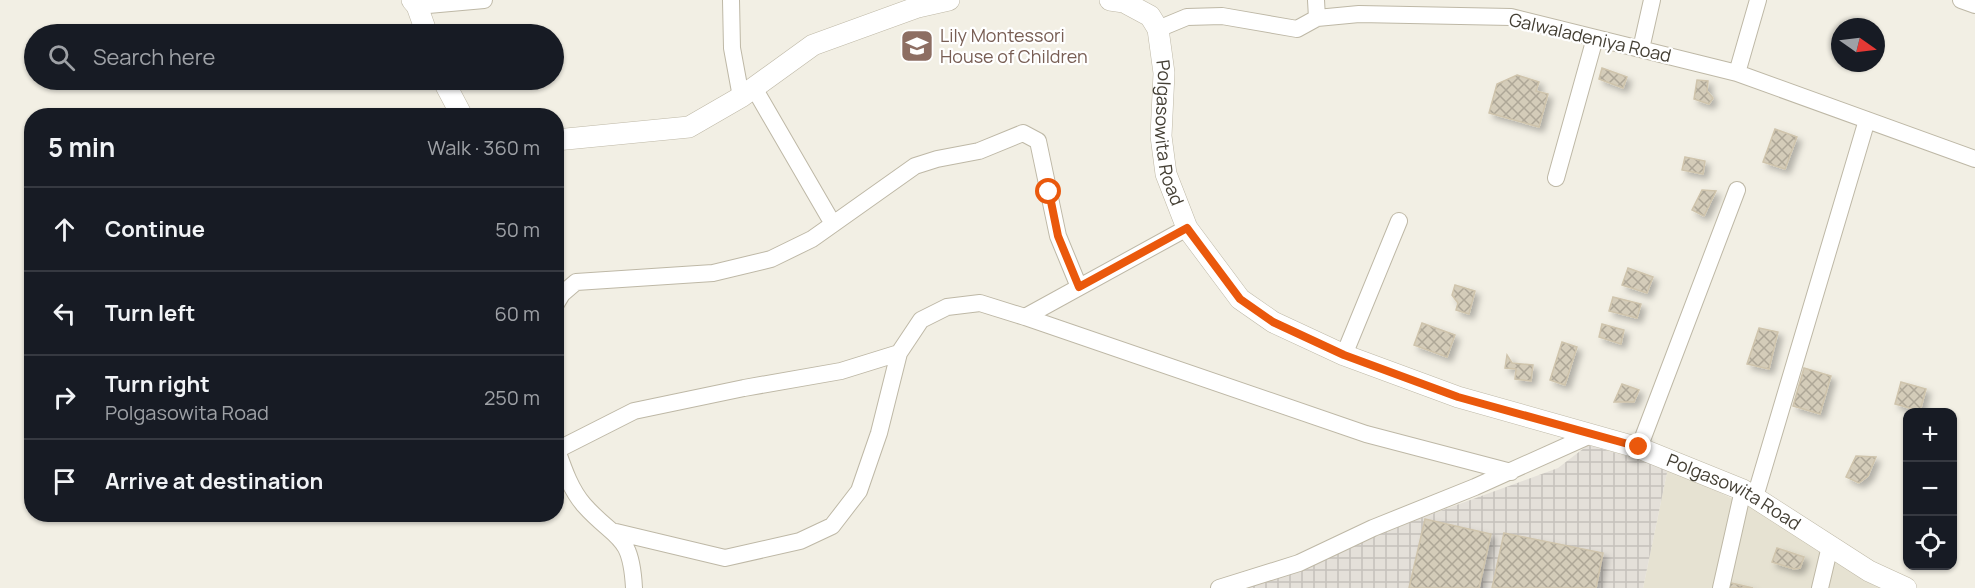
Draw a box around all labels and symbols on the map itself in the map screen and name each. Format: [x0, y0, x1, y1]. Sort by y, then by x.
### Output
street label: Galwaladeniya Road [1507, 7, 1674, 67]
north arrow [1831, 18, 1885, 72]
place label: Lily Montessori House of Children [940, 23, 1088, 68]
school or university icon: Lily Montessori House of Children [899, 28, 935, 64]
street label: Polgasowita Road [1150, 58, 1190, 209]
route start [1035, 178, 1061, 204]
route end [1625, 433, 1651, 459]
street label: Polgasowita Road [1663, 447, 1806, 535]

